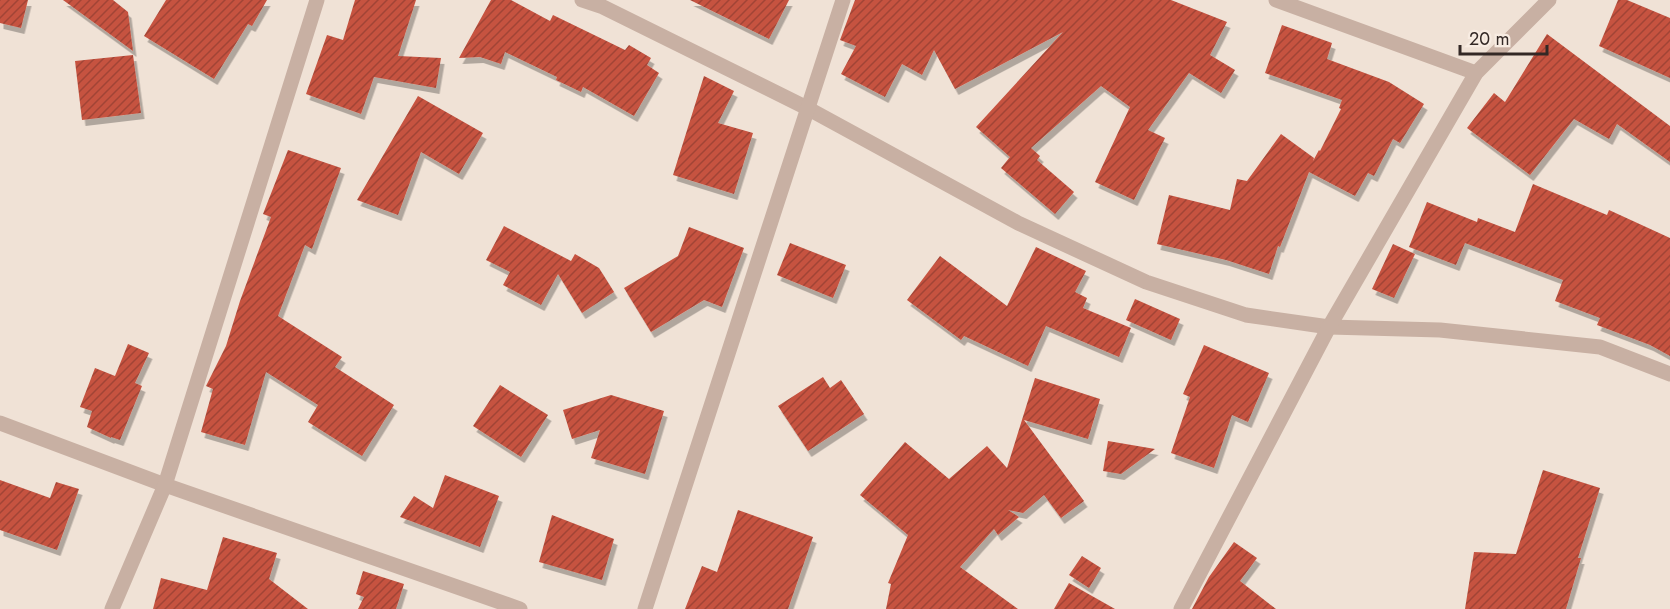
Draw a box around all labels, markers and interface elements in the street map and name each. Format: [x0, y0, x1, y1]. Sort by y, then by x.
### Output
scale bar [1460, 18, 1547, 56]
text: 20 m [1469, 26, 1509, 52]

